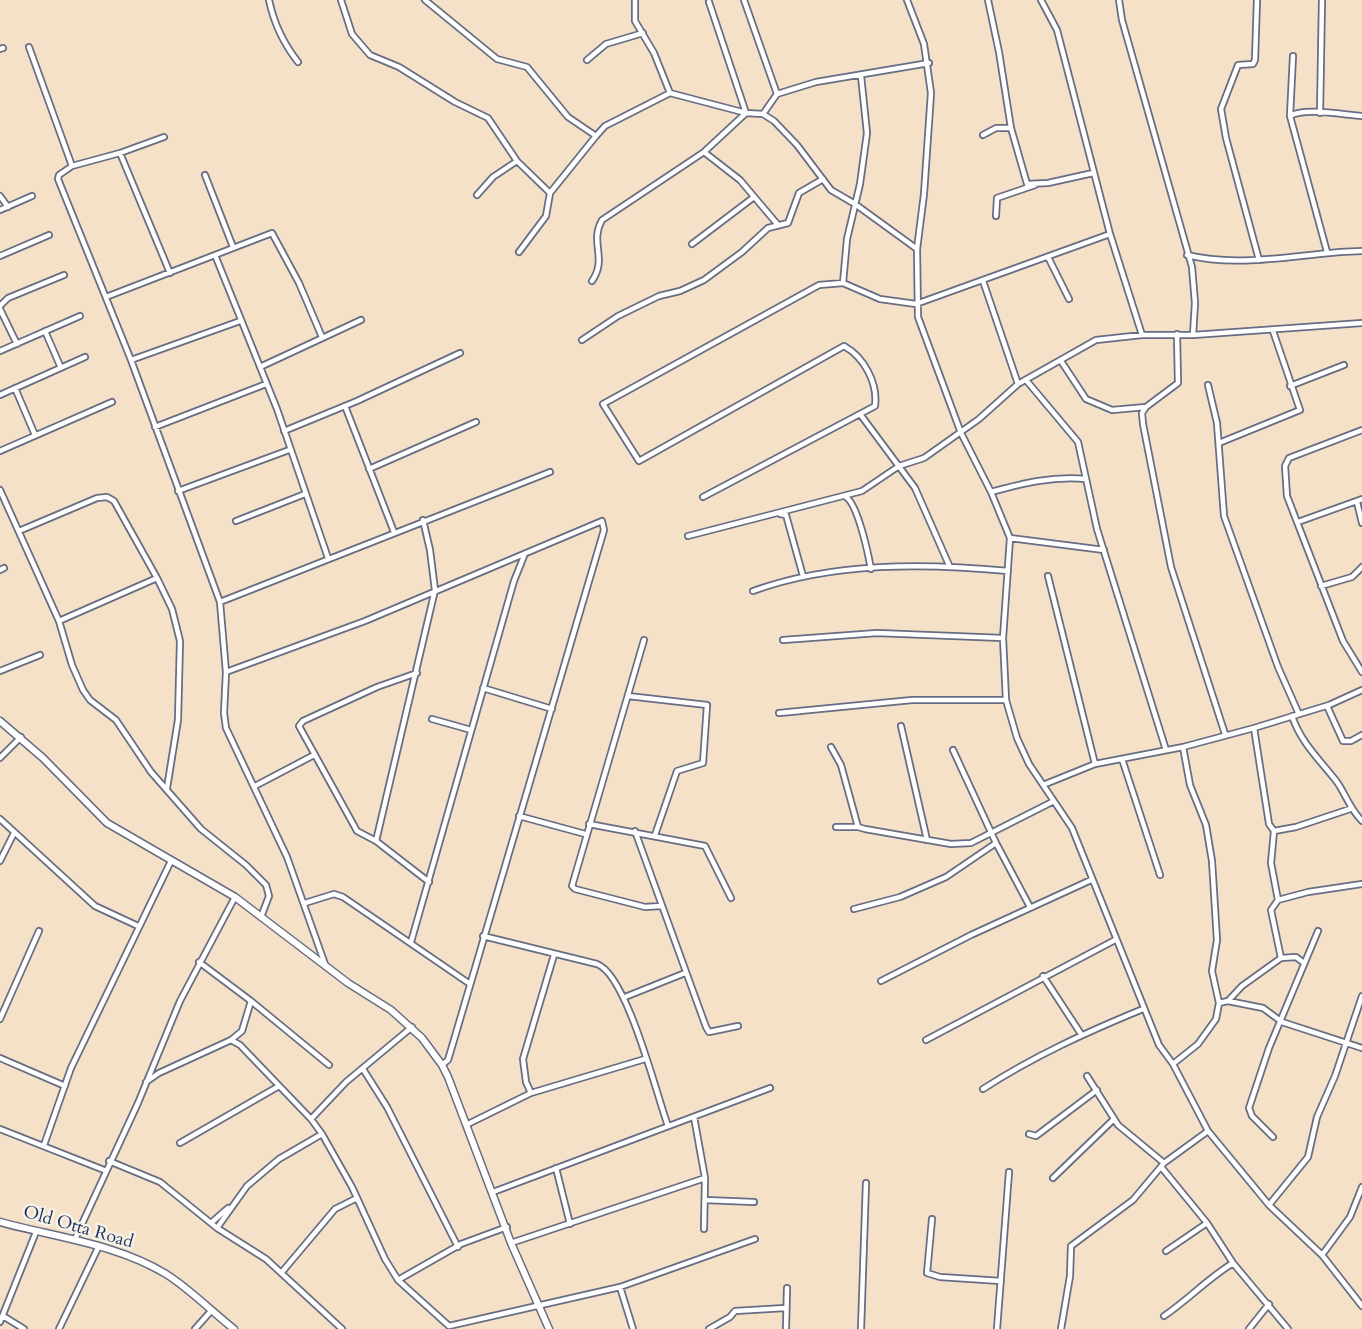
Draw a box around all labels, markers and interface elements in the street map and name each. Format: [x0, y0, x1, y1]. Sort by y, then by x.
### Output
street label: Old Otta Road [20, 1202, 136, 1254]

